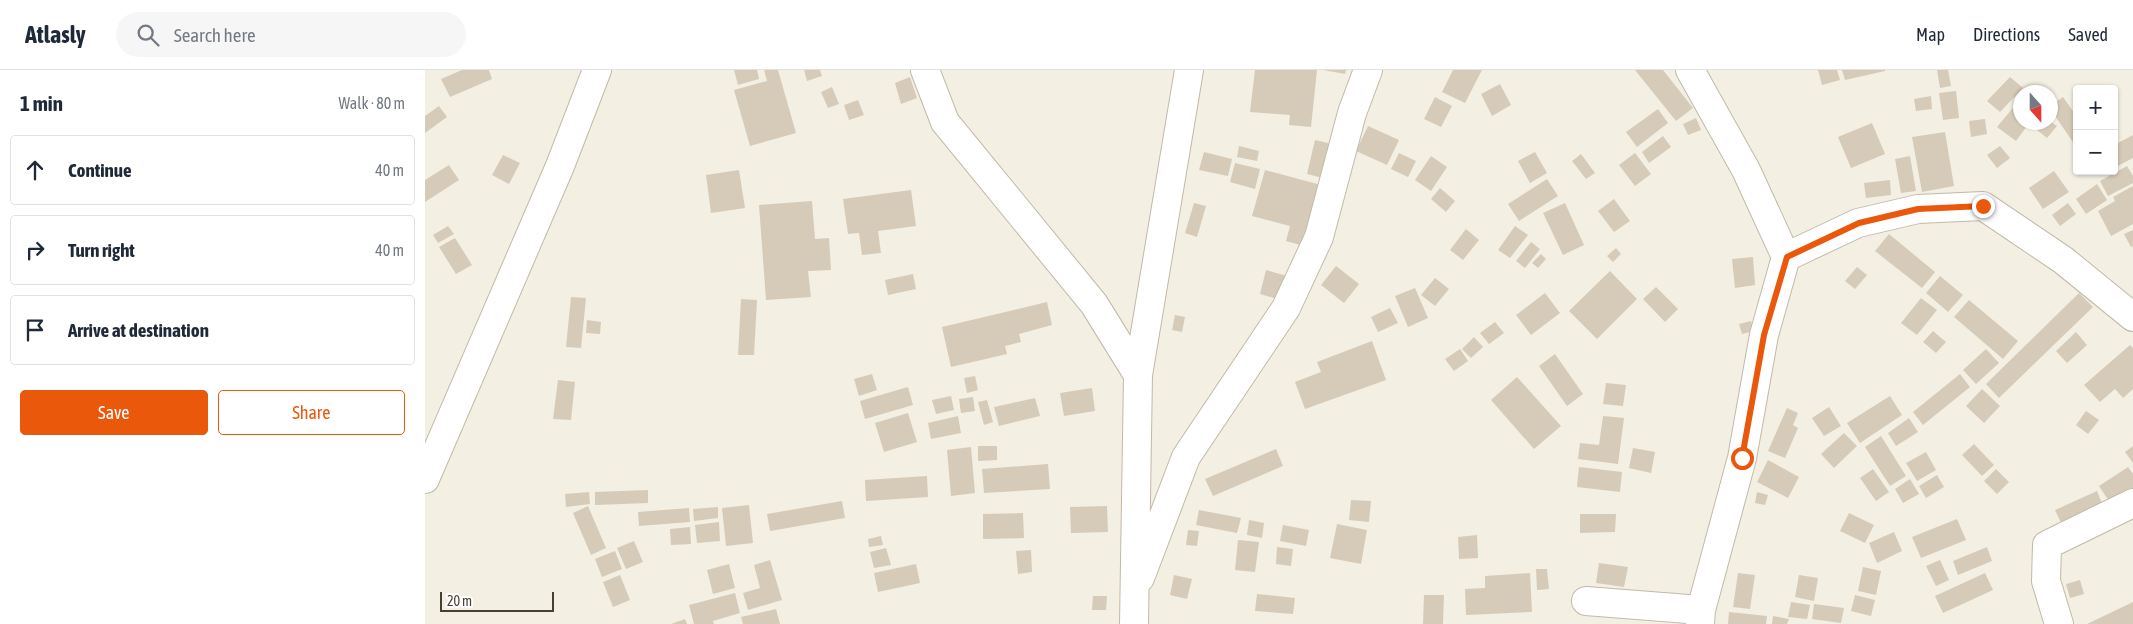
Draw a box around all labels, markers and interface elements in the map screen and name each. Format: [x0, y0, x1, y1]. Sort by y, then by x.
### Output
search box [116, 12, 466, 57]
text: Atlasly [25, 21, 86, 48]
icon: search [134, 21, 162, 49]
text: Search here [174, 24, 256, 46]
text: Map [1916, 24, 1945, 45]
text: Directions [1973, 24, 2040, 45]
text: Saved [2068, 24, 2108, 45]
north arrow [2013, 85, 2058, 130]
map controls [2073, 85, 2118, 175]
button: + [2073, 85, 2118, 130]
text: 1 min [20, 91, 63, 115]
text: Walk · 80 m [339, 94, 405, 112]
button: − [2073, 130, 2118, 175]
icon: ahead [21, 156, 49, 184]
text: Continue [68, 159, 132, 181]
text: 40 m [375, 161, 404, 179]
route end [1972, 195, 1995, 218]
icon: right [21, 236, 49, 264]
text: Turn right [68, 239, 135, 261]
text: 40 m [375, 241, 404, 259]
icon: arrive [21, 316, 49, 344]
text: Arrive at destination [68, 319, 209, 341]
button: Save [20, 390, 208, 435]
button: Share [218, 390, 405, 435]
route start [1731, 447, 1754, 470]
scale bar [440, 589, 554, 612]
text: 20 m [447, 593, 472, 609]

